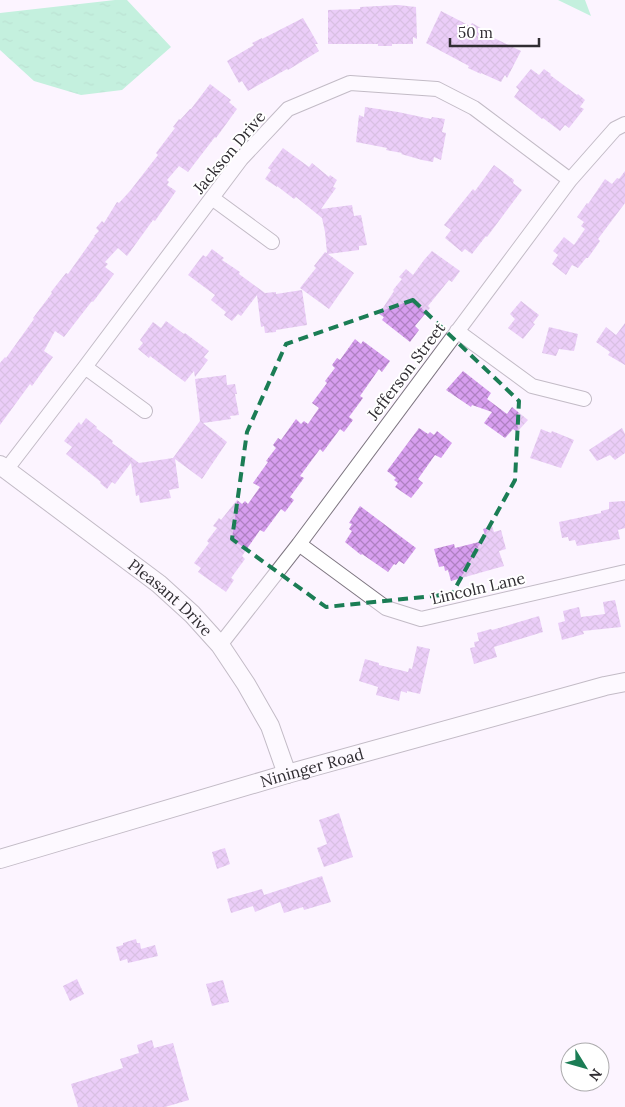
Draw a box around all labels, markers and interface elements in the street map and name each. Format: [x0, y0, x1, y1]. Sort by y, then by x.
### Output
scale bar [450, 15, 539, 47]
text: 50 m [458, 23, 493, 42]
street label: Jackson Drive [188, 106, 270, 198]
street label: Jefferson Street [362, 318, 450, 425]
street label: Pleasant Drive [124, 554, 217, 640]
street label: Lincoln Lane [429, 567, 527, 609]
street label: Nininger Road [258, 743, 366, 791]
north arrow [560, 1042, 610, 1092]
text: N [585, 1065, 606, 1085]

